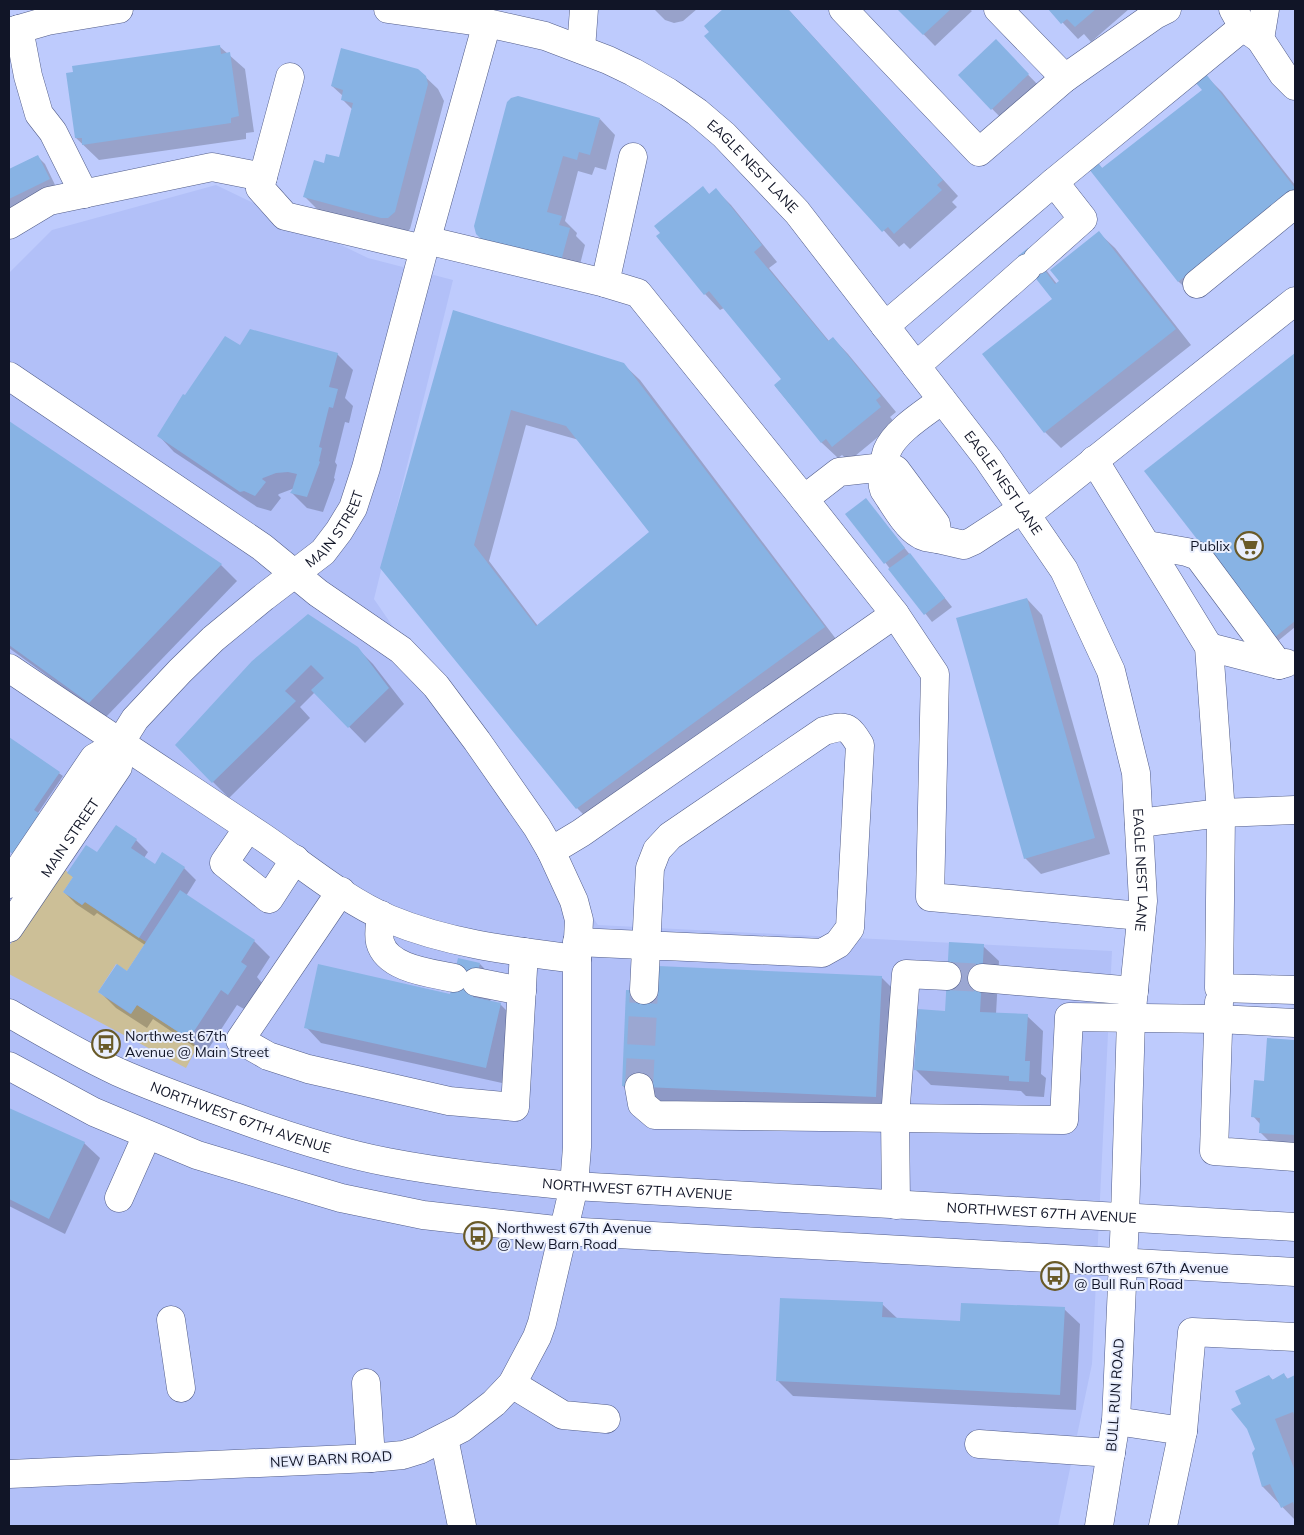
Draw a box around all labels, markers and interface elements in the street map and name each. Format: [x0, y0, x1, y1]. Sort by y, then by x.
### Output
street label: EAGLE NEST LANE [703, 116, 802, 217]
street label: EAGLE NEST LANE [960, 427, 1046, 538]
street label: MAIN STREET [302, 488, 367, 571]
supermarket icon: Publix [1234, 531, 1264, 561]
place label: Publix [1190, 537, 1231, 555]
street label: MAIN STREET [37, 794, 104, 881]
street label: EAGLE NEST LANE [1129, 808, 1152, 932]
place label: Northwest 67th Avenue @ Main Street [125, 1027, 269, 1061]
bus stop icon: Northwest 67th Avenue @ Main Street [91, 1029, 121, 1059]
street label: NORTHWEST 67TH AVENUE [148, 1078, 333, 1157]
street label: NORTHWEST 67TH AVENUE [541, 1174, 733, 1204]
street label: NORTHWEST 67TH AVENUE [946, 1198, 1137, 1227]
place label: Northwest 67th Avenue @ New Barn Road [497, 1219, 651, 1253]
bus stop icon: Northwest 67th Avenue @ New Barn Road [463, 1221, 493, 1251]
place label: Northwest 67th Avenue @ Bull Run Road [1074, 1259, 1228, 1293]
bus stop icon: Northwest 67th Avenue @ Bull Run Road [1040, 1261, 1070, 1291]
street label: BULL RUN ROAD [1102, 1338, 1128, 1452]
street label: NEW BARN ROAD [269, 1447, 393, 1471]

